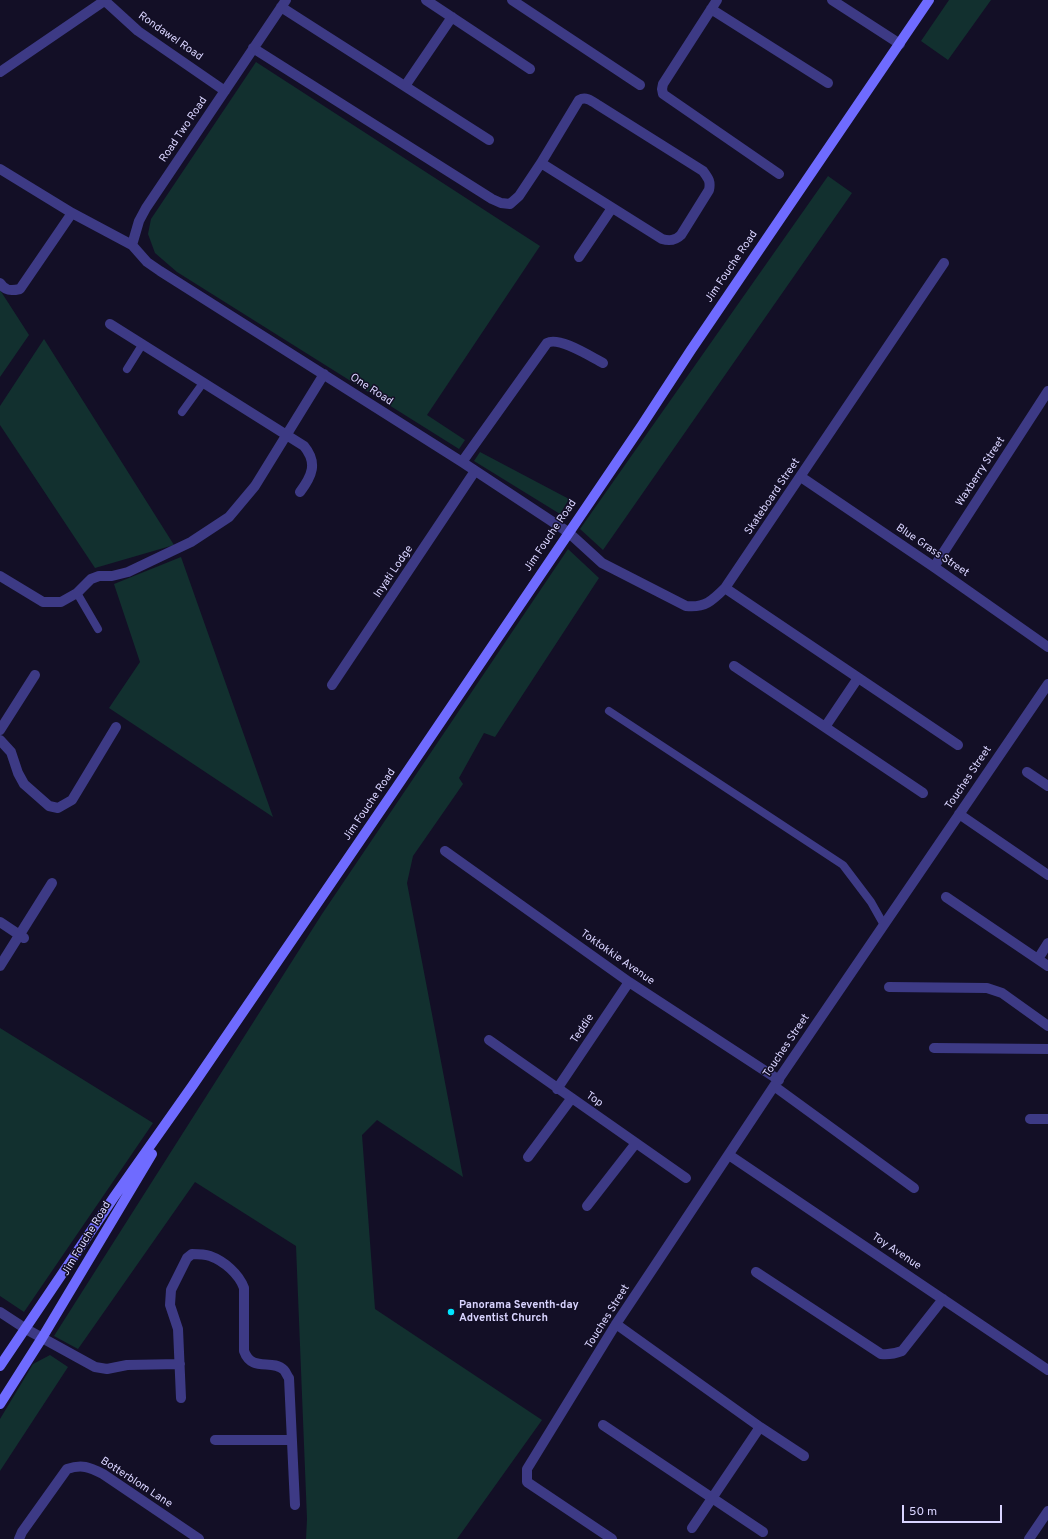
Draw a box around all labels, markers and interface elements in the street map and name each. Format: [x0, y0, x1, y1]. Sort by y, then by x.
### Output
street label: Rondawel Road [135, 10, 205, 64]
street label: Road Two Road [157, 95, 211, 165]
street label: Jim Fouche Road [703, 228, 761, 306]
street label: One Road [347, 371, 395, 409]
street label: Waxberry Street [954, 435, 1008, 509]
street label: Skateboard Street [743, 456, 803, 538]
street label: Jim Fouche Road [522, 497, 580, 575]
street label: Blue Grass Street [893, 522, 971, 580]
street label: Inyati Lodge [372, 543, 416, 601]
street label: Touches Street [943, 744, 995, 812]
street label: Jim Fouche Road [341, 766, 399, 844]
street label: Toktokkie Avenue [577, 928, 657, 988]
street label: Teddie [568, 1012, 598, 1046]
street label: Touches Street [761, 1012, 813, 1080]
street label: Top [583, 1090, 605, 1110]
street label: Jim Fouche Road [60, 1200, 114, 1278]
street label: Toy Avenue [869, 1231, 923, 1273]
street label: Touches Street [583, 1282, 633, 1352]
place label: Panorama Seventh-day Adventist Church [459, 1299, 579, 1325]
marker: Panorama Seventh-day Adventist Church [446, 1307, 456, 1317]
street label: Botterblom Lane [98, 1455, 174, 1511]
scale bar [904, 1497, 1004, 1523]
text: 50 m [909, 1504, 937, 1520]

